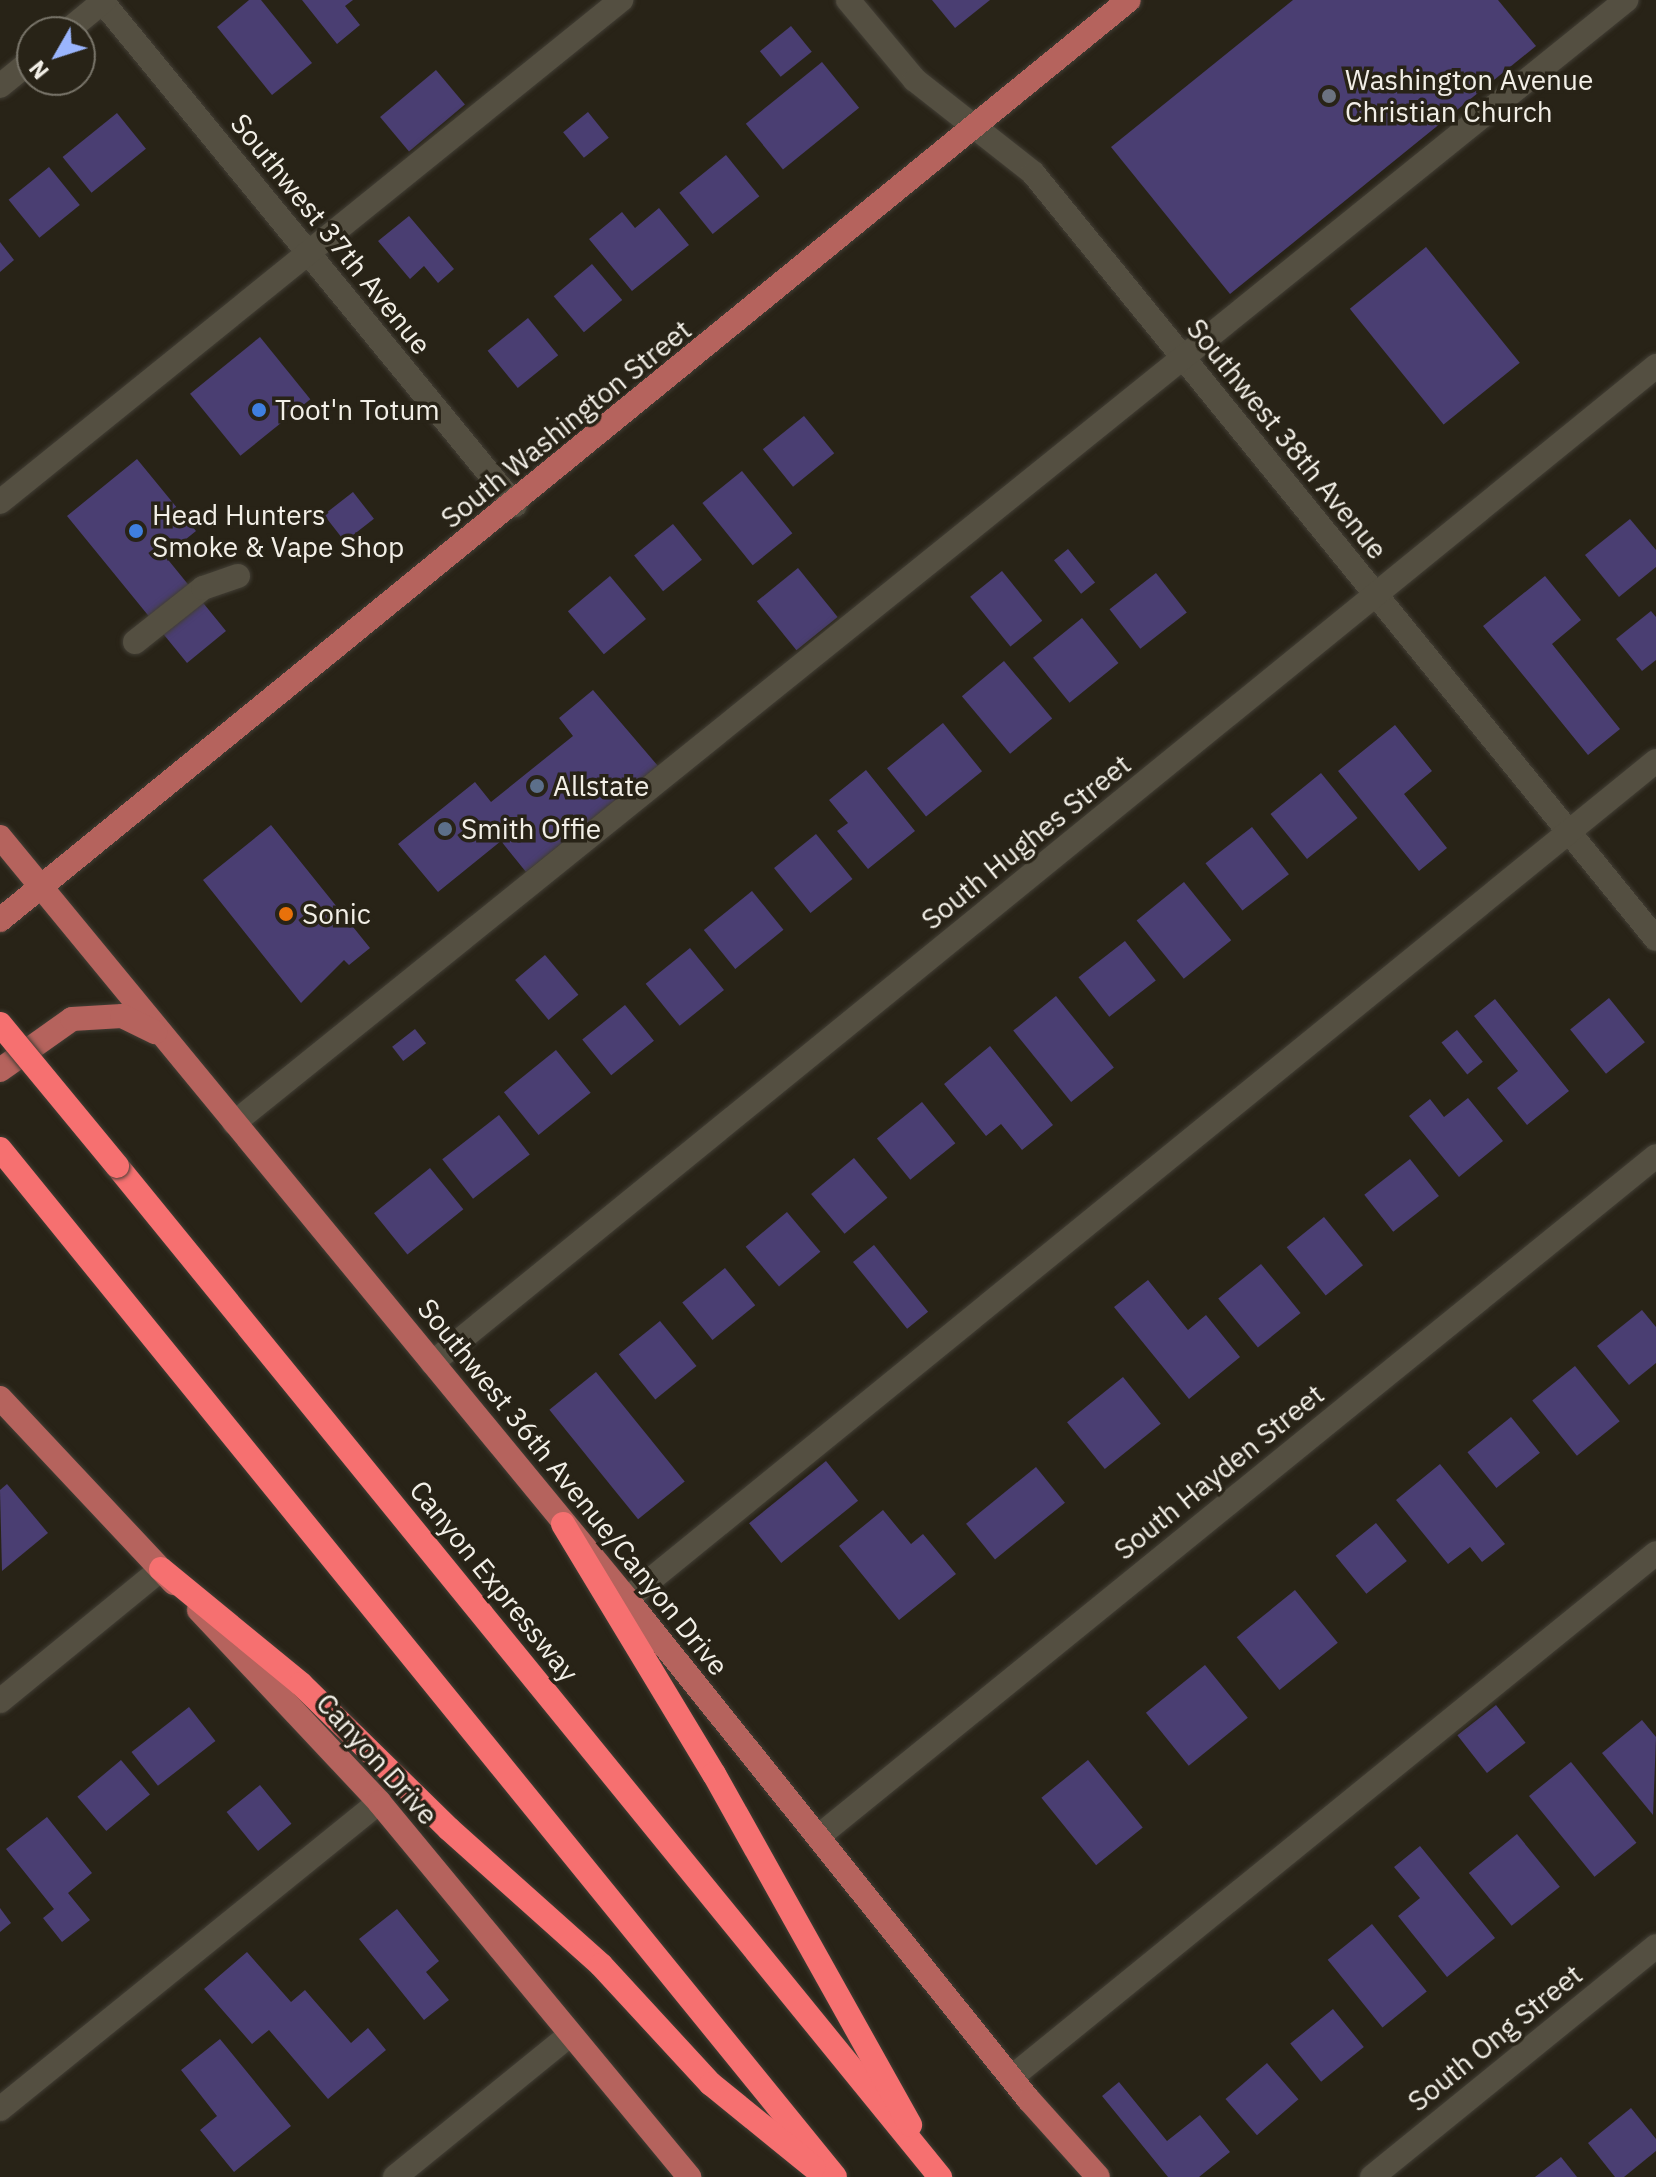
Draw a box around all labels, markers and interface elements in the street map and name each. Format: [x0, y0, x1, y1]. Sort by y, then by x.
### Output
north arrow [16, 16, 96, 96]
text: N [22, 55, 55, 85]
place label: Washington Avenue Christian Church [1345, 63, 1593, 129]
marker: Washington Avenue Christian Church [1320, 87, 1338, 105]
street label: Southwest 37th Avenue [224, 107, 438, 361]
street label: Southwest 38th Avenue [1180, 312, 1394, 566]
street label: South Washington Street [434, 313, 698, 535]
place label: Toot'n Totum [275, 393, 440, 427]
marker: Toot'n Totum [250, 401, 268, 419]
place label: Head Hunters Smoke & Vape Shop [152, 498, 404, 564]
marker: Head Hunters Smoke & Vape Shop [127, 522, 145, 540]
street label: South Hughes Street [915, 747, 1137, 937]
place label: Allstate [553, 769, 649, 803]
marker: Allstate [528, 777, 546, 795]
place label: Smith Offie [461, 812, 601, 846]
marker: Smith Offie [436, 820, 454, 838]
place label: Sonic [302, 897, 371, 931]
marker: Sonic [277, 905, 295, 923]
street label: Southwest 36th Avenue/Canyon Drive [411, 1292, 735, 1682]
street label: South Hayden Street [1108, 1377, 1330, 1567]
street label: Canyon Expressway [403, 1474, 585, 1688]
street label: Canyon Drive [309, 1686, 445, 1832]
street label: South Ong Street [1401, 1958, 1589, 2118]

